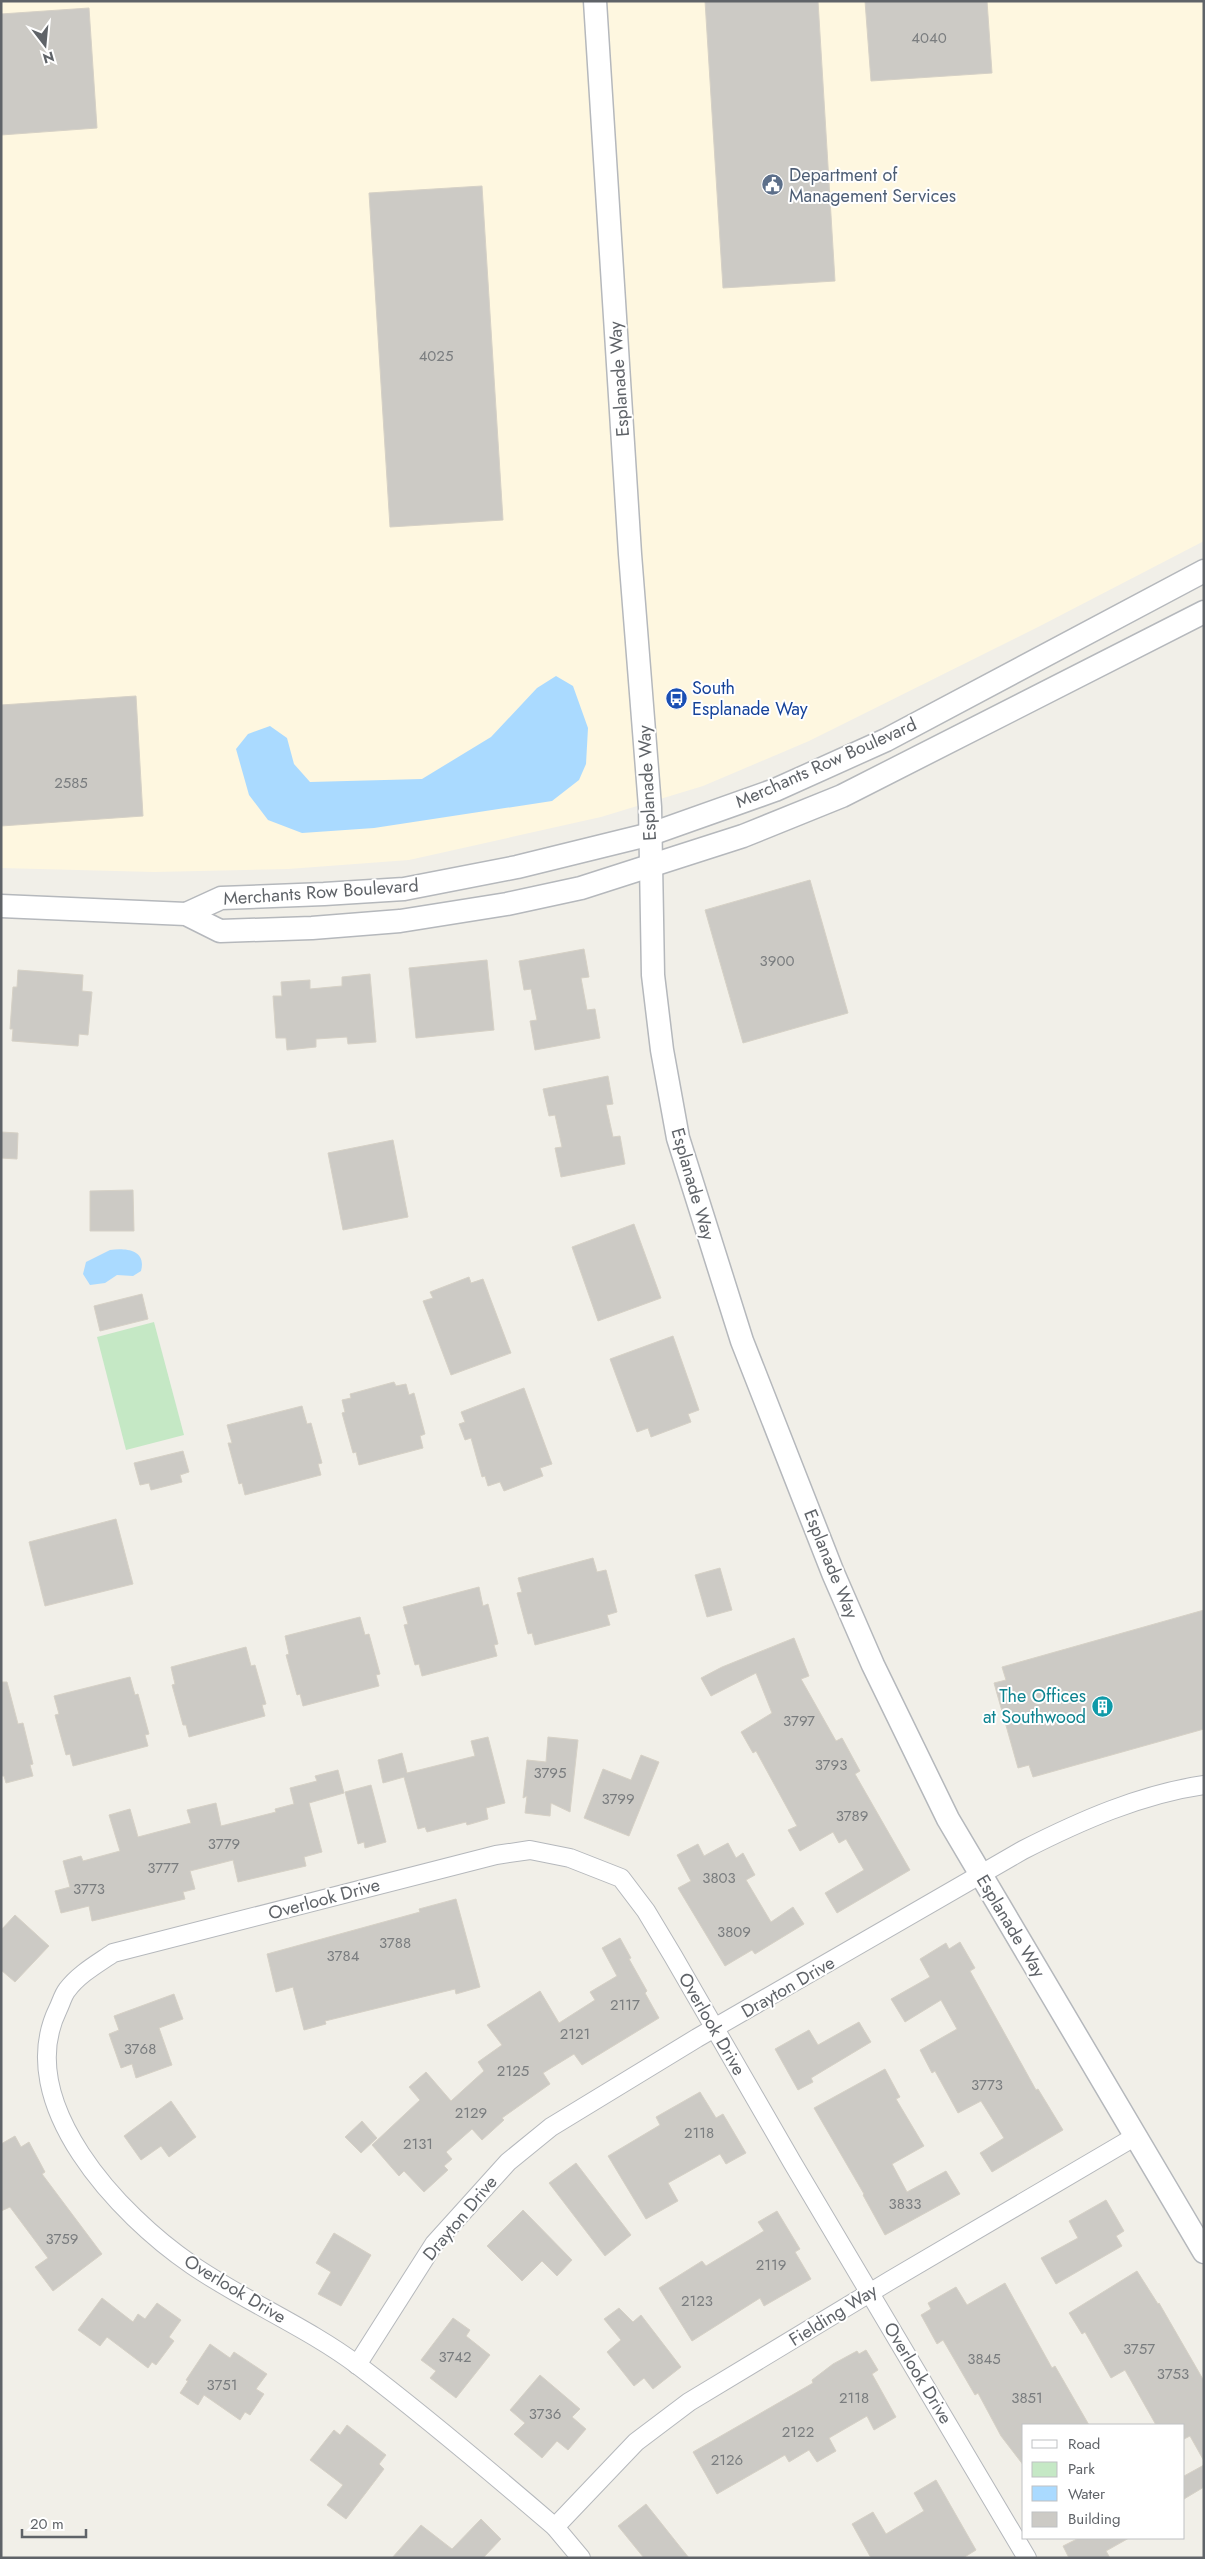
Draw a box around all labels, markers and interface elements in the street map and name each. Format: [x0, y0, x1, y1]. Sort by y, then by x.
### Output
north arrow [20, 20, 70, 70]
house number: 4040 [911, 27, 947, 49]
text: N [40, 46, 57, 69]
place label: Department of Management Services [789, 162, 956, 209]
public building icon: Department of Management Services [761, 173, 785, 197]
street label: Esplanade Way [602, 320, 636, 438]
house number: 4025 [419, 345, 453, 367]
place label: South Esplanade Way [692, 675, 808, 722]
bus stop icon: South Esplanade Way [664, 686, 688, 710]
street label: Merchants Row Boulevard [731, 711, 921, 815]
street label: Esplanade Way [631, 724, 663, 841]
house number: 2585 [54, 772, 88, 794]
street label: Merchants Row Boulevard [223, 872, 419, 912]
house number: 3900 [760, 950, 794, 972]
street label: Esplanade Way [665, 1125, 721, 1243]
street label: Esplanade Way [797, 1505, 865, 1623]
place label: The Offices at Southwood [983, 1683, 1086, 1730]
building icon: The Offices at Southwood [1090, 1694, 1114, 1718]
house number: 3797 [783, 1710, 815, 1732]
house number: 3793 [815, 1754, 847, 1776]
house number: 3795 [534, 1762, 566, 1784]
house number: 3799 [601, 1788, 635, 1810]
house number: 3789 [836, 1805, 868, 1827]
house number: 3779 [208, 1833, 240, 1855]
house number: 3777 [147, 1857, 179, 1879]
house number: 3803 [702, 1867, 736, 1889]
street label: Esplanade Way [970, 1870, 1052, 1982]
street label: Overlook Drive [265, 1872, 383, 1926]
house number: 3773 [73, 1878, 105, 1900]
house number: 3809 [717, 1921, 751, 1943]
house number: 3788 [379, 1932, 411, 1954]
house number: 3784 [327, 1945, 360, 1967]
street label: Drayton Drive [737, 1950, 839, 2024]
street label: Overlook Drive [672, 1968, 752, 2080]
house number: 2117 [610, 1994, 640, 2016]
house number: 2121 [560, 2023, 590, 2045]
house number: 3768 [124, 2038, 156, 2060]
house number: 2125 [497, 2060, 529, 2082]
house number: 3773 [971, 2074, 1003, 2096]
house number: 2129 [455, 2102, 487, 2124]
house number: 2118 [684, 2122, 714, 2144]
house number: 2131 [403, 2133, 433, 2155]
street label: Drayton Drive [417, 2170, 503, 2266]
house number: 3833 [889, 2193, 921, 2215]
house number: 3759 [46, 2228, 78, 2250]
street label: Overlook Drive [179, 2248, 291, 2330]
house number: 2119 [756, 2254, 786, 2276]
street label: Fielding Way [784, 2278, 882, 2352]
house number: 2123 [681, 2290, 713, 2312]
street label: Overlook Drive [877, 2317, 959, 2429]
house number: 3757 [1123, 2338, 1155, 2360]
house number: 3742 [438, 2346, 472, 2368]
house number: 3845 [967, 2348, 1001, 2370]
house number: 3753 [1157, 2363, 1189, 2385]
house number: 3751 [206, 2374, 238, 2396]
house number: 2118 [839, 2387, 869, 2409]
house number: 3851 [1011, 2387, 1043, 2409]
house number: 3736 [529, 2403, 561, 2425]
house number: 2122 [782, 2421, 814, 2443]
legend [1022, 2424, 1185, 2539]
text: Road [1068, 2433, 1100, 2455]
house number: 2126 [711, 2449, 743, 2471]
text: Park [1068, 2458, 1095, 2480]
text: Water [1068, 2483, 1106, 2505]
scale bar [22, 2506, 86, 2538]
text: Building [1068, 2508, 1120, 2530]
text: 20 m [30, 2513, 64, 2535]

